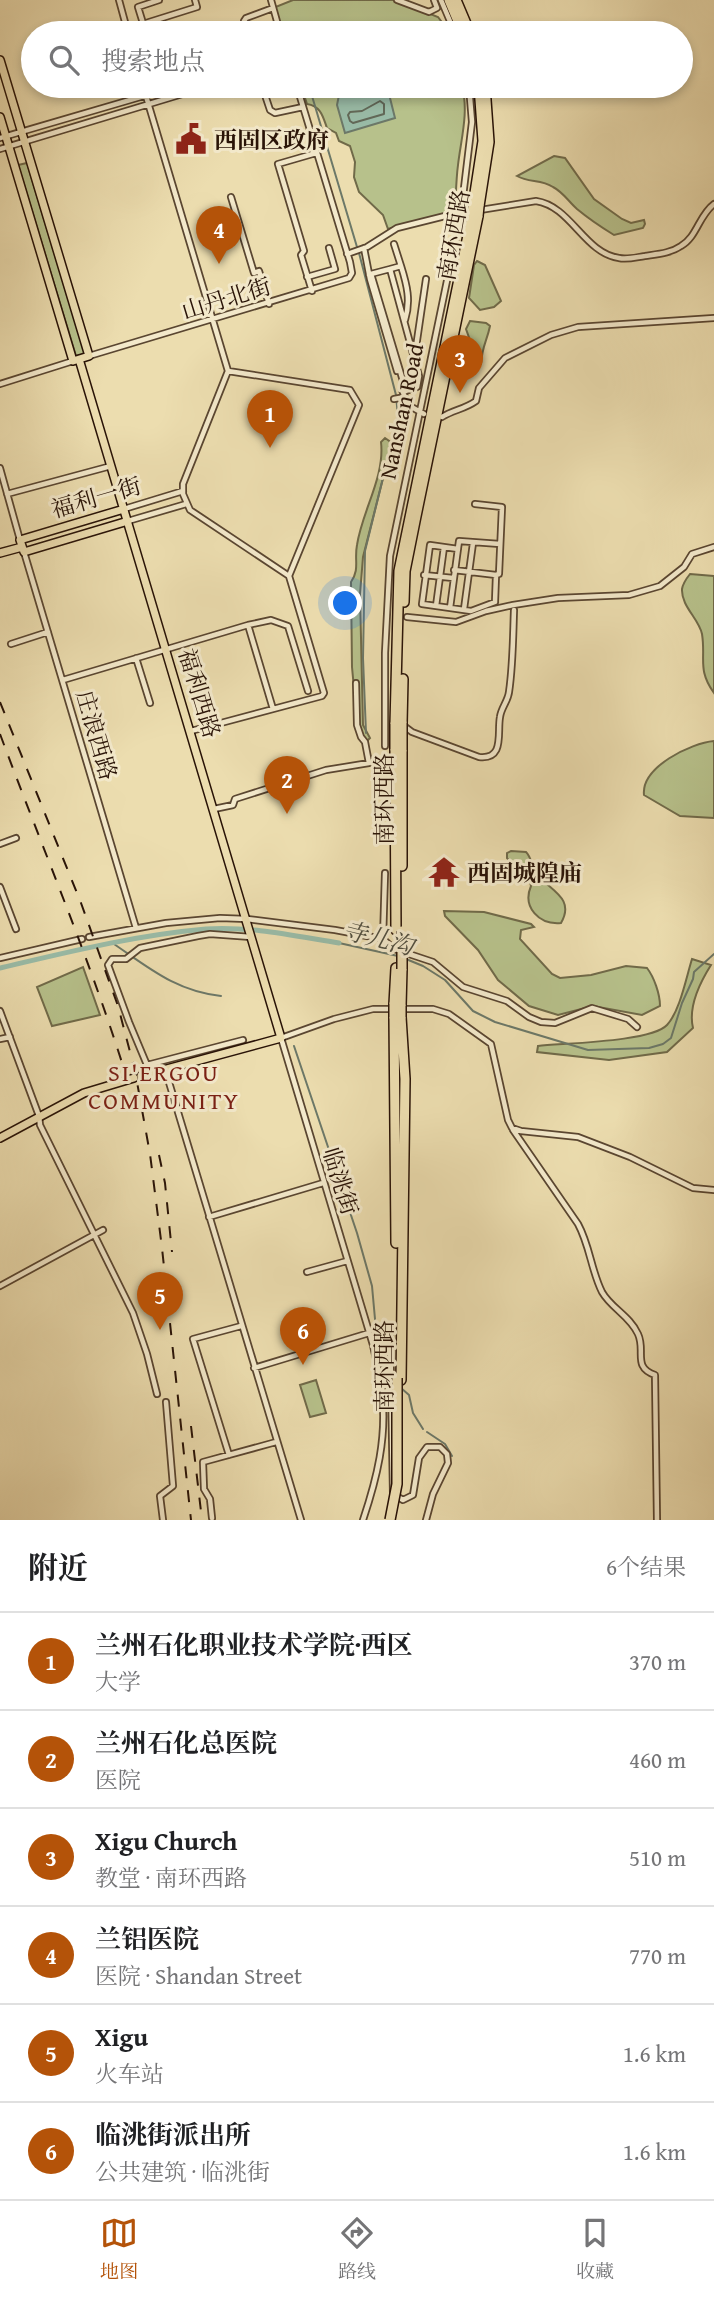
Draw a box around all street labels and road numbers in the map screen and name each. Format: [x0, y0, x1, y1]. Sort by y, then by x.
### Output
street label: 南环西路 [429, 187, 477, 283]
street label: 山丹北街 [177, 269, 275, 327]
street label: Nanshan Road [371, 339, 432, 482]
street label: 福利一街 [47, 468, 145, 526]
street label: 福利西路 [171, 644, 229, 742]
street label: 庄浪西路 [68, 686, 126, 784]
street label: 南环西路 [367, 753, 400, 845]
street label: 临洮街 [315, 1143, 367, 1219]
street label: 南环西路 [367, 1320, 400, 1412]

